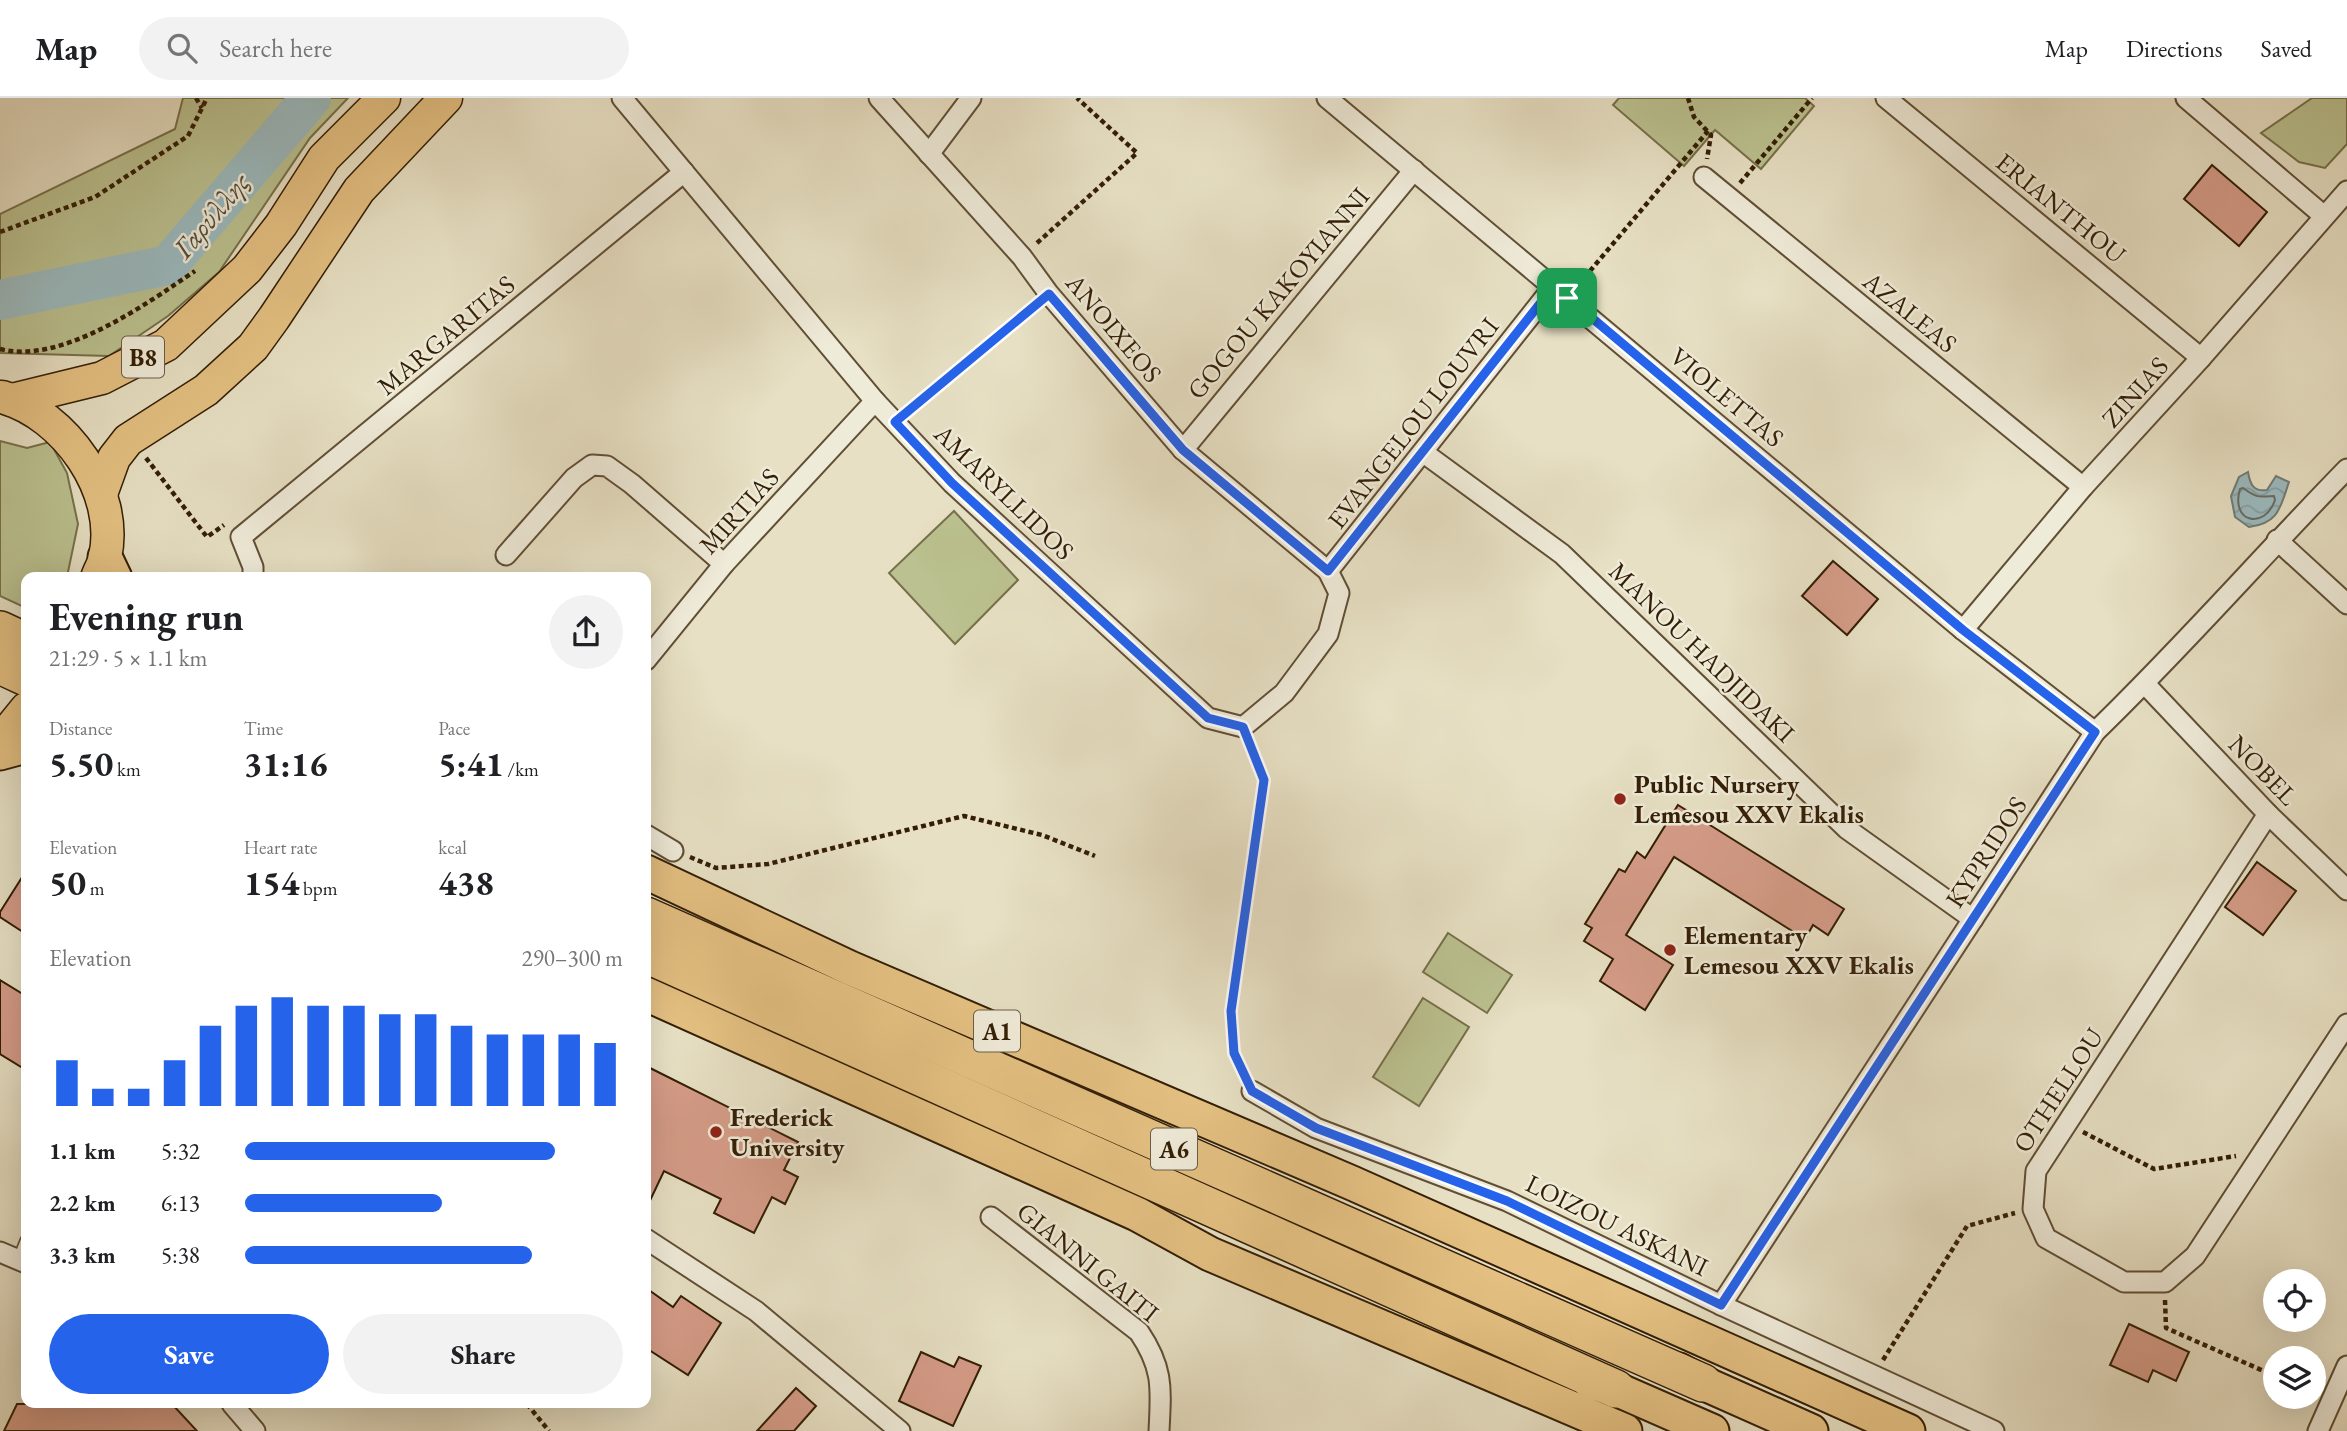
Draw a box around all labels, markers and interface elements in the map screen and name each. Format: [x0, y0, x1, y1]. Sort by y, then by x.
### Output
search box [139, 17, 629, 80]
text: Map [35, 27, 97, 70]
icon: search [163, 29, 201, 67]
text: Search here [219, 31, 332, 65]
text: Map [2045, 33, 2088, 64]
text: Directions [2126, 33, 2223, 64]
text: Saved [2261, 33, 2312, 64]
street label: ERIANTHOU [1989, 145, 2133, 271]
water label: Γαρύλλης [164, 164, 258, 266]
street label: GOGOU KAKOYIANNI [1179, 180, 1377, 406]
street label: AZALEAS [1855, 263, 1964, 360]
street label: ANOIXEOS [1058, 266, 1170, 390]
street label: MARGARITAS [370, 267, 522, 403]
pin [1537, 268, 1597, 328]
icon: arrive [1548, 279, 1586, 317]
street label: EVANGELOU LOUVRI [1320, 310, 1506, 536]
road number: B8 [122, 336, 164, 378]
street label: VIOLETTAS [1663, 339, 1791, 455]
street label: ZINIAS [2094, 349, 2176, 435]
street label: AMARYLLIDOS [926, 416, 1081, 567]
street label: MIRTIAS [691, 461, 787, 561]
street label: MANOU HADJIDAKI [1602, 554, 1802, 750]
text: Evening run [49, 592, 244, 641]
button: share [549, 595, 623, 669]
text: 21:29 · 5 × 1.1 km [49, 643, 207, 673]
text: Distance [49, 716, 112, 741]
text: Time [244, 716, 283, 741]
text: Pace [438, 716, 470, 741]
street label: NOBEL [2221, 727, 2305, 813]
text: 5.50 [49, 741, 113, 786]
text: 31:16 [244, 741, 328, 786]
text: 5:41 [438, 741, 504, 786]
text: km [113, 757, 141, 782]
text: /km [504, 757, 539, 782]
place label: Public Nursery Lemesou XXV Ekalis [1634, 767, 1864, 831]
street label: KYPRIDOS [1937, 790, 2035, 914]
marker: Public Nursery Lemesou XXV Ekalis [1612, 791, 1628, 807]
text: Elevation [49, 835, 117, 860]
text: Heart rate [244, 835, 317, 860]
text: kcal [438, 835, 467, 860]
text: 50 [49, 860, 86, 905]
text: 154 [244, 860, 299, 905]
text: 438 [438, 860, 494, 905]
text: m [86, 876, 105, 901]
text: bpm [299, 876, 337, 901]
place label: Elementary Lemesou XXV Ekalis [1684, 918, 1914, 982]
marker: Elementary Lemesou XXV Ekalis [1662, 942, 1678, 958]
text: Elevation [49, 943, 132, 973]
text: 290–300 m [522, 943, 623, 973]
road number: A1 [974, 1010, 1020, 1051]
street label: OTHELLOU [2005, 1021, 2111, 1159]
place label: Frederick University [730, 1100, 845, 1164]
marker: Frederick University [708, 1124, 724, 1140]
road number: A6 [1151, 1128, 1197, 1170]
text: 1.1 km [49, 1136, 116, 1166]
text: 5:32 [161, 1136, 200, 1166]
street label: LOIZOU ASKANI [1520, 1166, 1714, 1284]
text: 2.2 km [49, 1188, 116, 1218]
text: 6:13 [161, 1188, 200, 1218]
street label: GIANNI GAITI [1010, 1194, 1166, 1330]
text: 3.3 km [49, 1240, 116, 1270]
text: 5:38 [161, 1240, 200, 1270]
map controls [2263, 1269, 2326, 1409]
button: locate [2263, 1269, 2326, 1332]
button: Save [49, 1314, 329, 1394]
button: Share [343, 1314, 623, 1394]
button: layers [2263, 1346, 2326, 1409]

